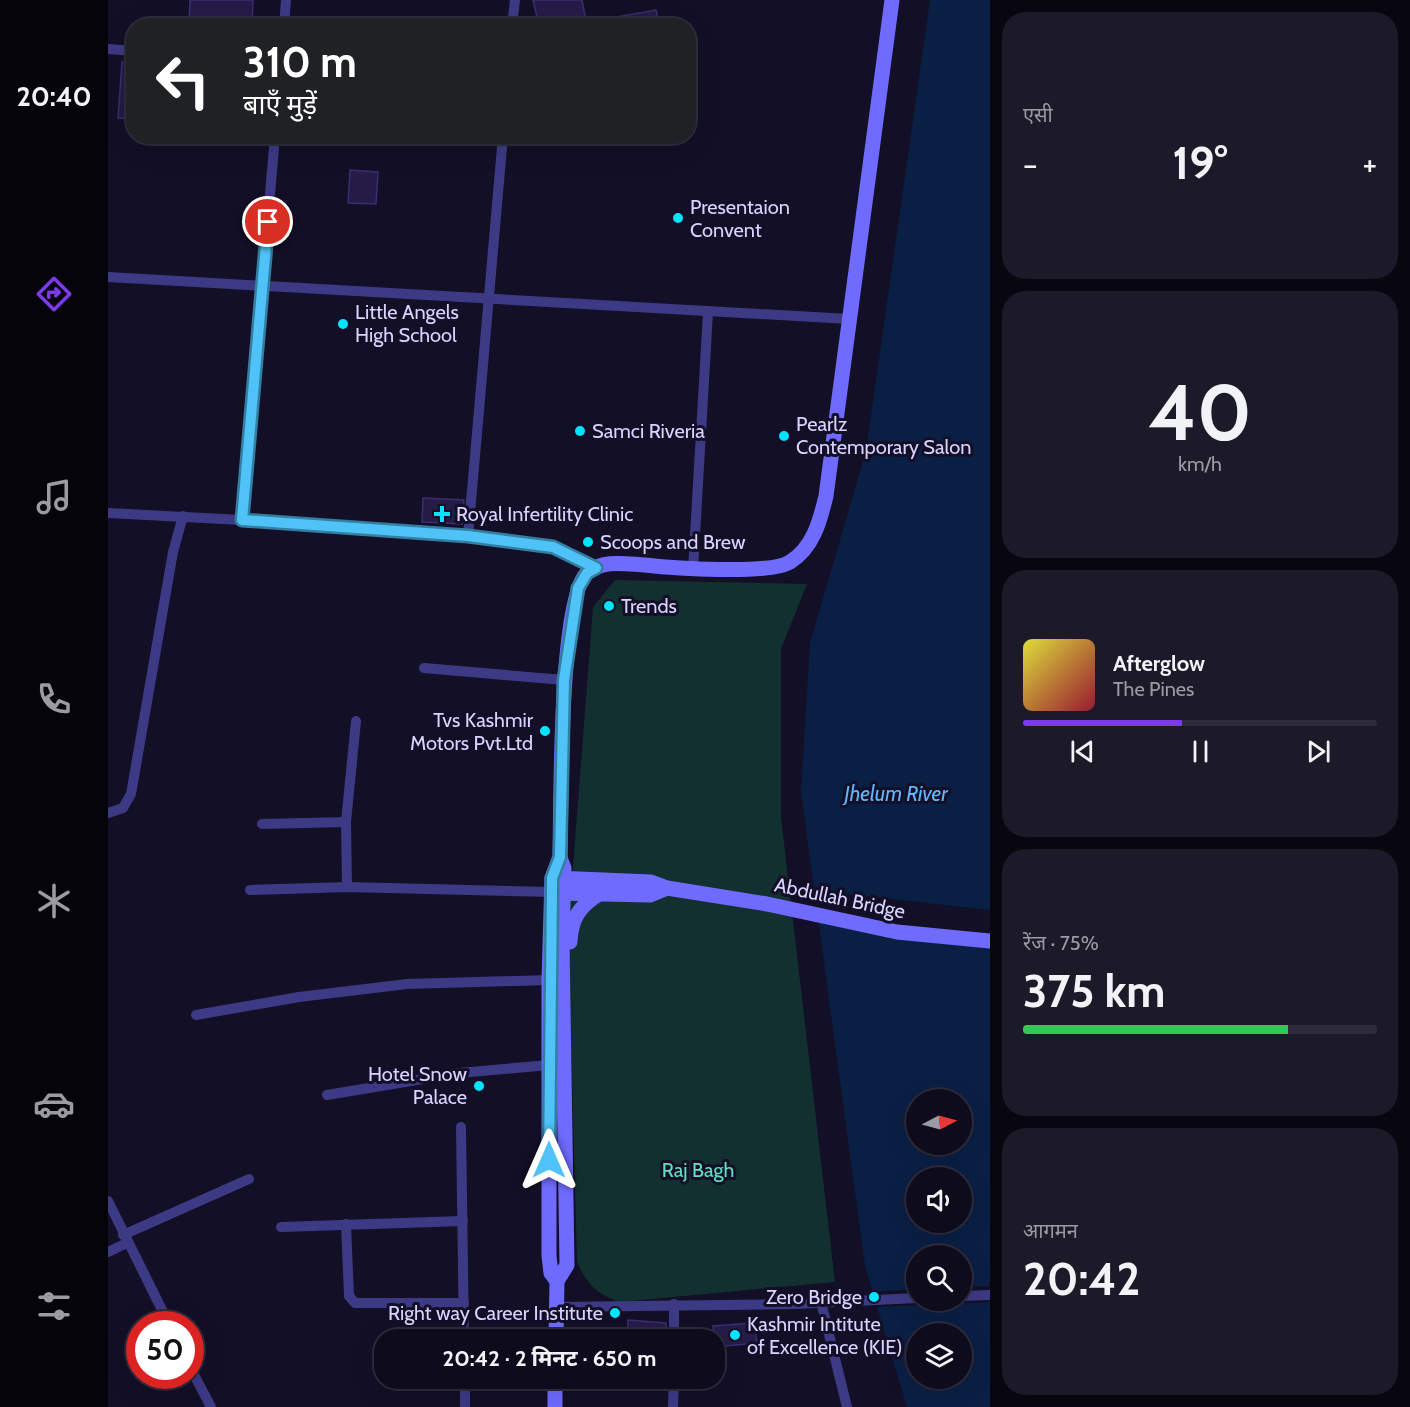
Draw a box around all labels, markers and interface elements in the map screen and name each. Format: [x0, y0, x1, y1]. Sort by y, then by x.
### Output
text: 310 m [243, 36, 357, 88]
icon: left [144, 42, 222, 120]
text: 20:40 [16, 80, 92, 113]
text: बाएँ मुड़ें [243, 88, 317, 121]
text: एसी [1023, 103, 1053, 127]
text: 19° [1173, 136, 1227, 190]
text: − [1023, 144, 1038, 184]
text: + [1362, 144, 1377, 184]
place label: Presentaion Convent [690, 195, 790, 242]
pin [242, 196, 293, 247]
icon: arrive [251, 205, 284, 238]
marker: Presentaion Convent [671, 211, 685, 225]
icon: directions [33, 273, 75, 315]
place label: Little Angels High School [355, 300, 459, 347]
marker: Little Angels High School [336, 317, 350, 331]
text: 40 [1148, 365, 1252, 460]
place label: Pearlz Contemporary Salon [796, 412, 971, 459]
place label: Samci Riveria [592, 419, 705, 443]
marker: Samci Riveria [573, 424, 587, 438]
marker: Pearlz Contemporary Salon [777, 429, 791, 443]
text: km/h [1178, 452, 1222, 476]
icon: music [33, 476, 75, 518]
place label: Royal Infertility Clinic [456, 502, 633, 526]
marker: Royal Infertility Clinic [433, 505, 451, 523]
place label: Scoops and Brew [600, 530, 746, 554]
marker: Scoops and Brew [581, 535, 595, 549]
place label: Trends [621, 594, 677, 618]
marker: Trends [602, 599, 616, 613]
text: Afterglow [1113, 650, 1205, 677]
text: The Pines [1113, 677, 1194, 701]
icon: phone [33, 678, 75, 720]
place label: Tvs Kashmir Motors Pvt.Ltd [410, 708, 534, 755]
marker: Tvs Kashmir Motors Pvt.Ltd [538, 724, 552, 738]
icon: previous [1066, 735, 1099, 768]
icon: pause [1184, 735, 1217, 768]
icon: next [1302, 735, 1335, 768]
water label: Jhelum River [842, 781, 949, 806]
street label: Abdullah Bridge [772, 872, 908, 924]
icon: climate [33, 880, 75, 922]
text: रेंज · 75% [1023, 931, 1099, 955]
text: 375 km [1023, 964, 1165, 1018]
place label: Hotel Snow Palace [368, 1062, 467, 1109]
marker: Hotel Snow Palace [472, 1079, 486, 1093]
icon: car [33, 1083, 75, 1125]
north arrow [906, 1089, 972, 1155]
map controls [906, 1089, 972, 1389]
position arrow [517, 1128, 581, 1192]
park label: Raj Bagh [662, 1158, 734, 1182]
button: sound [906, 1167, 972, 1233]
text: आगमन [1023, 1219, 1078, 1243]
button: search [906, 1245, 972, 1311]
text: 20:42 [1023, 1252, 1140, 1306]
icon: filters [33, 1285, 75, 1327]
place label: Zero Bridge [766, 1285, 862, 1309]
marker: Zero Bridge [867, 1290, 881, 1304]
place label: Right way Career Institute [388, 1301, 603, 1325]
marker: Right way Career Institute [608, 1306, 622, 1320]
speed limit sign: 50 [126, 1311, 204, 1389]
place label: Kashmir Intitute of Excellence (KIE) [747, 1312, 903, 1359]
button: layers [906, 1323, 972, 1389]
marker: Kashmir Intitute of Excellence (KIE) [728, 1328, 742, 1342]
text: 20:42 · 2 मिनट · 650 m [443, 1345, 656, 1372]

